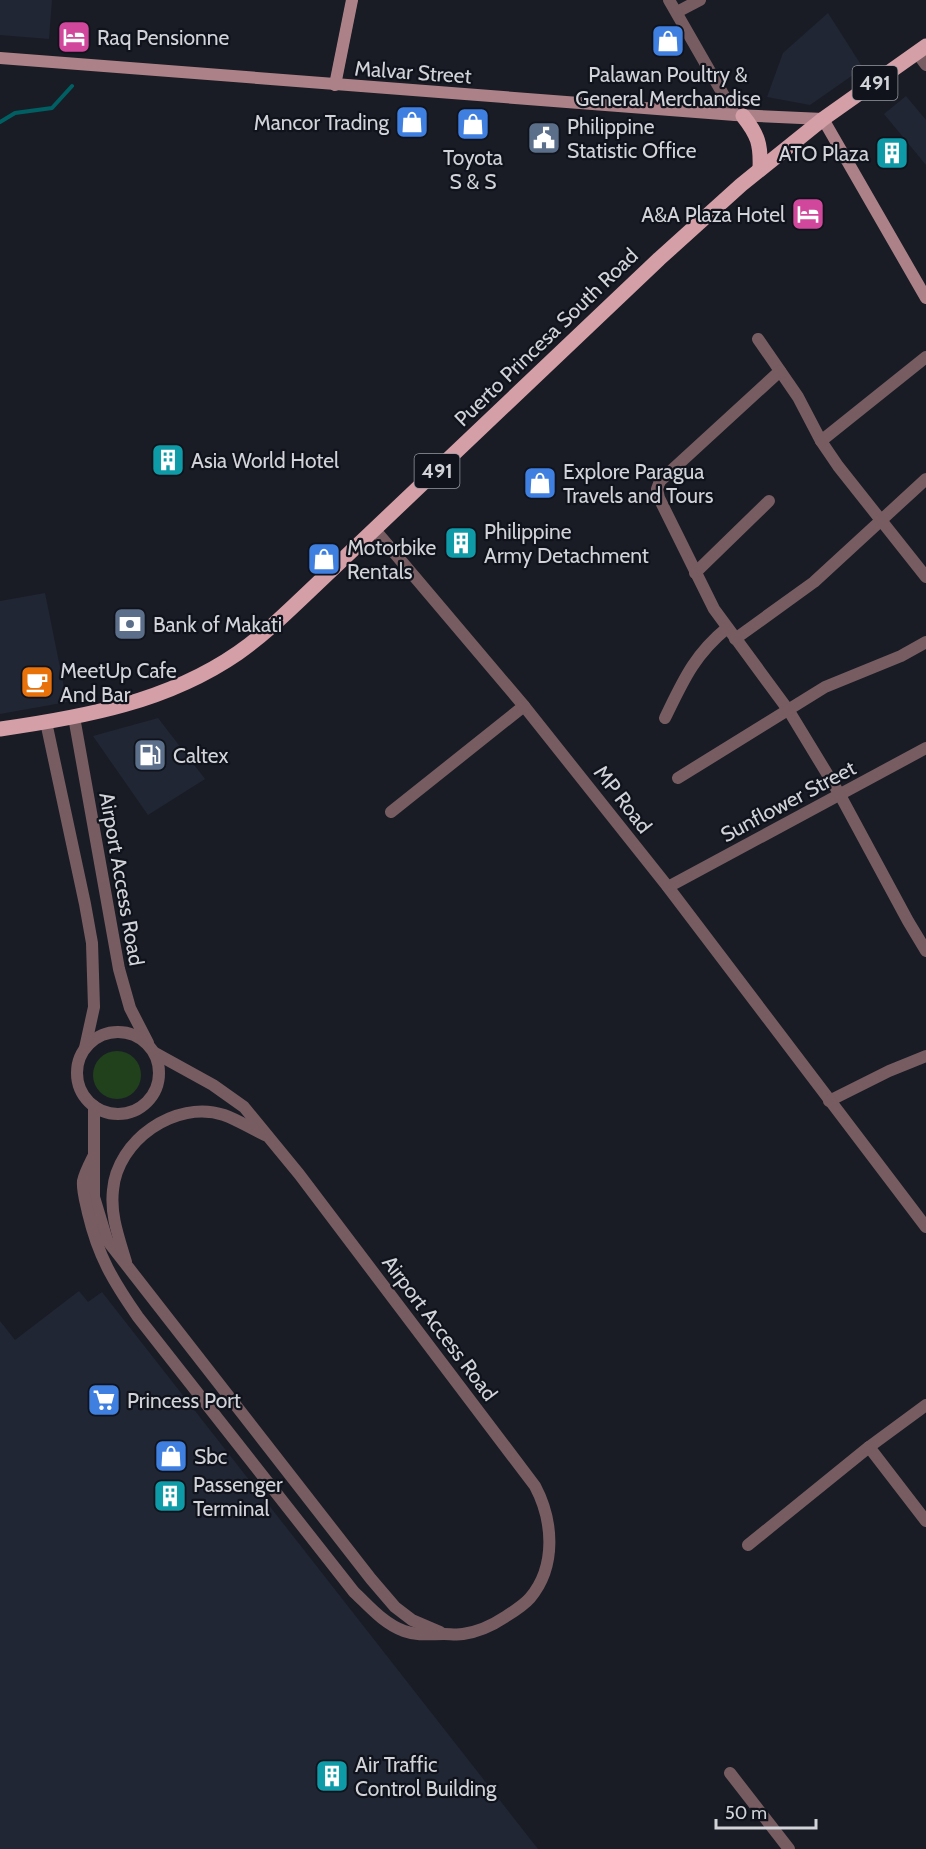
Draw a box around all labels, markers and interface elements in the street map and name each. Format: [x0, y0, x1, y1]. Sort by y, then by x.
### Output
hotel icon: Raq Pensionne [56, 19, 92, 55]
shop icon: Palawan Poultry & General Merchandise [650, 23, 686, 59]
place label: Raq Pensionne [97, 25, 229, 50]
street label: Malvar Street [354, 55, 472, 89]
place label: Palawan Poultry & General Merchandise [575, 62, 761, 111]
road number: 491 [852, 66, 898, 100]
shop icon: Mancor Trading [394, 104, 430, 140]
shop icon: Toyota S & S [455, 106, 491, 142]
place label: Mancor Trading [254, 110, 390, 135]
place label: Philippine Statistic Office [567, 114, 697, 163]
public building icon: Philippine Statistic Office [526, 120, 562, 156]
building icon: ATO Plaza [874, 135, 910, 171]
place label: ATO Plaza [779, 141, 869, 166]
place label: Toyota S & S [443, 145, 503, 194]
hotel icon: A&A Plaza Hotel [790, 196, 826, 232]
place label: A&A Plaza Hotel [641, 202, 785, 227]
street label: Puerto Princesa South Road [449, 243, 643, 431]
building icon: Asia World Hotel [150, 442, 186, 478]
place label: Asia World Hotel [191, 448, 339, 473]
road number: 491 [414, 454, 460, 488]
place label: Explore Paragua Travels and Tours [563, 459, 714, 508]
shop icon: Explore Paragua Travels and Tours [522, 465, 558, 501]
place label: Philippine Army Detachment [484, 519, 649, 568]
building icon: Philippine Army Detachment [443, 525, 479, 561]
place label: Motorbike Rentals [347, 535, 436, 584]
shop icon: Motorbike Rentals [306, 541, 342, 577]
bank icon: Bank of Makati [112, 606, 148, 642]
place label: Bank of Makati [153, 612, 282, 637]
place label: MeetUp Cafe And Bar [60, 658, 177, 707]
cafe icon: MeetUp Cafe And Bar [19, 664, 55, 700]
fuel station icon: Caltex [132, 737, 168, 773]
place label: Caltex [173, 743, 229, 768]
street label: Sunflower Street [716, 755, 860, 847]
street label: MP Road [589, 760, 657, 838]
street label: Airport Access Road [94, 790, 150, 968]
street label: Airport Access Road [377, 1250, 503, 1406]
supermarket icon: Princess Port [86, 1382, 122, 1418]
place label: Princess Port [127, 1388, 241, 1413]
shop icon: Sbc [153, 1438, 189, 1474]
place label: Sbc [194, 1444, 227, 1469]
place label: Passenger Terminal [193, 1472, 283, 1521]
building icon: Passenger Terminal [152, 1478, 188, 1514]
place label: Air Traffic Control Building [355, 1752, 497, 1801]
building icon: Air Traffic Control Building [314, 1758, 350, 1794]
scale bar [716, 1792, 816, 1830]
text: 50 m [725, 1802, 767, 1824]

